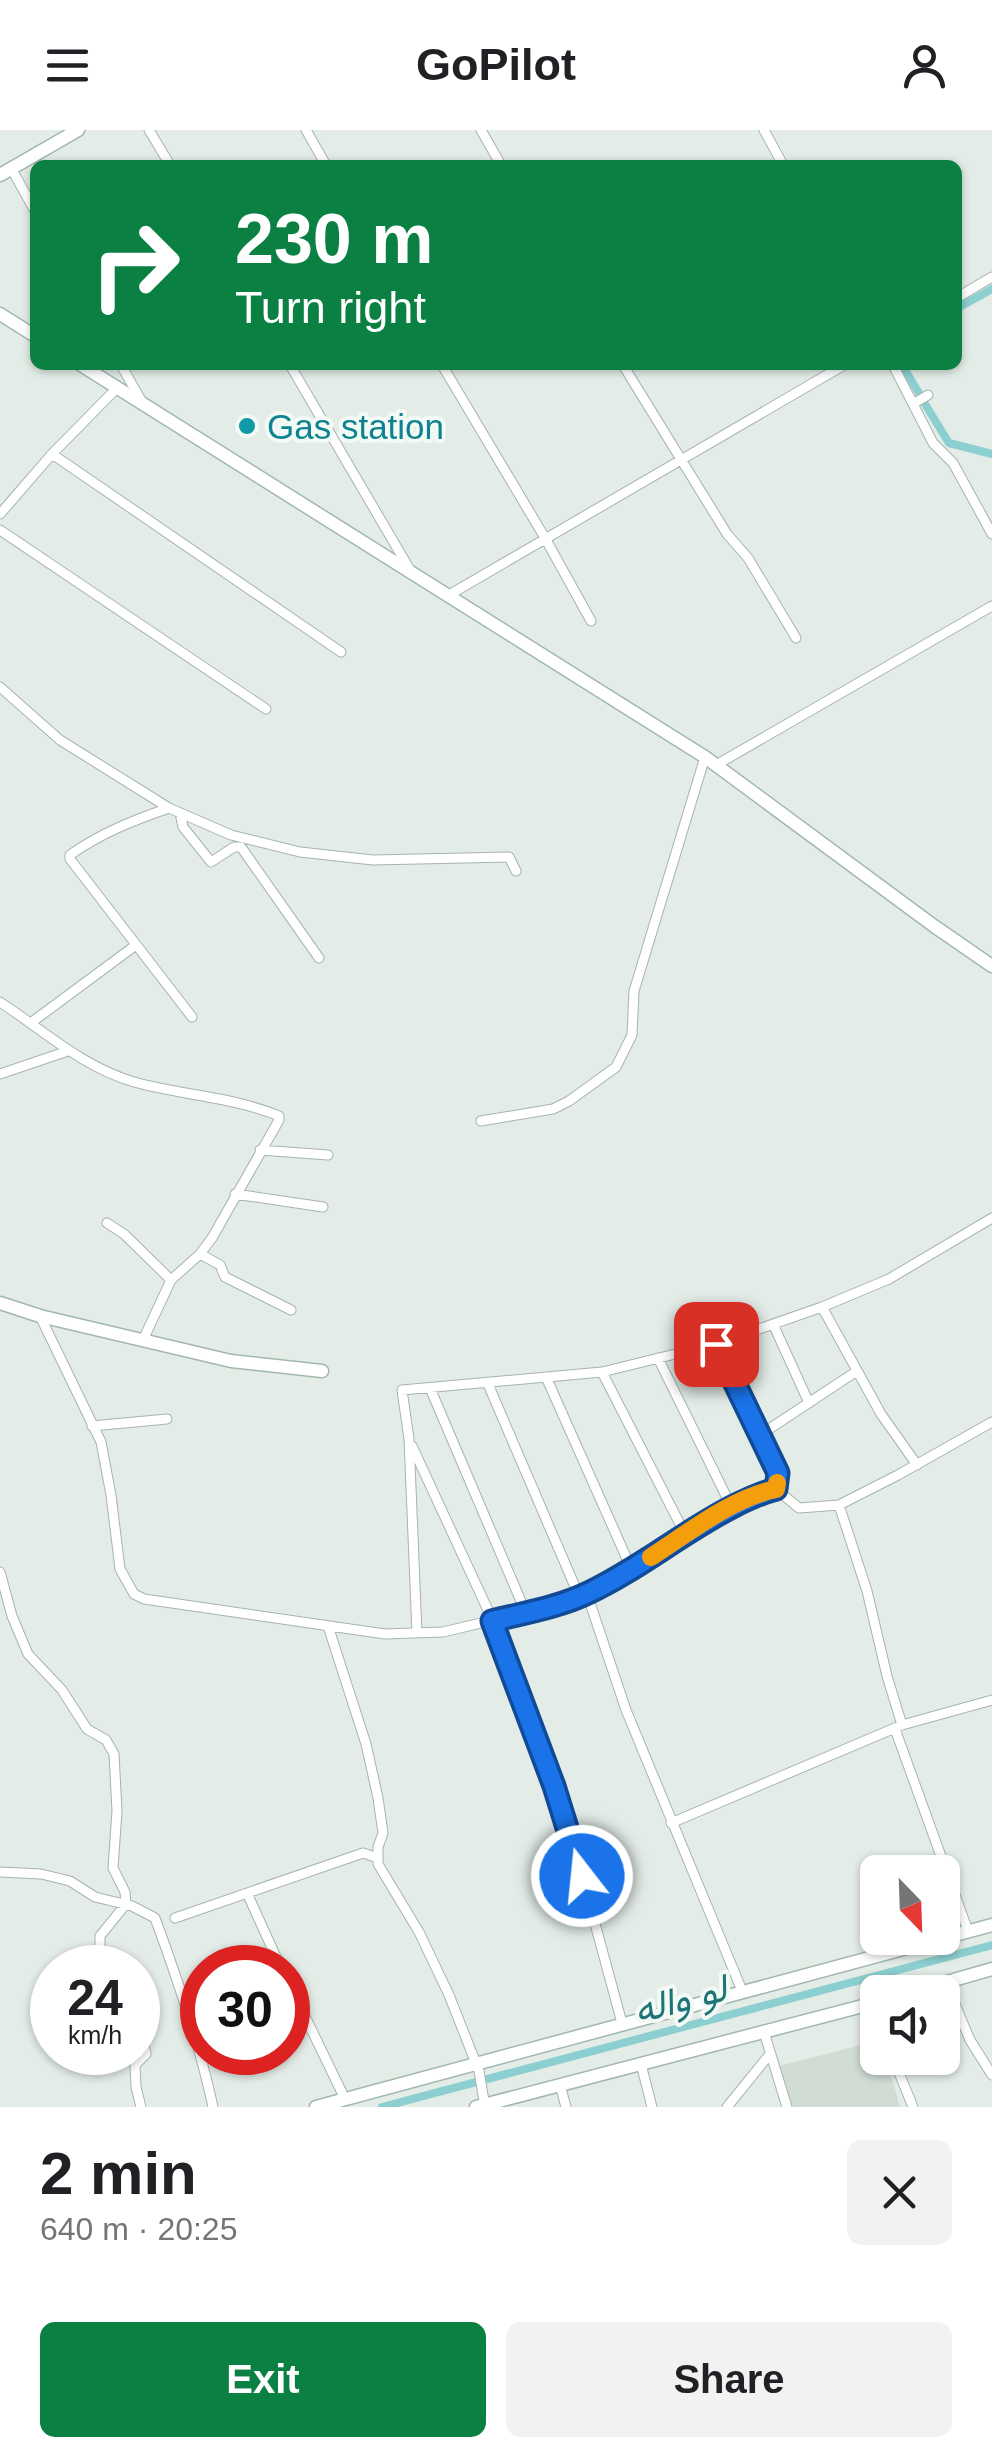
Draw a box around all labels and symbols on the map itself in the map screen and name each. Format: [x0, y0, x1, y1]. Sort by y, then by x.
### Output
place label: Gas station [267, 407, 444, 446]
marker: Gas station [236, 415, 258, 437]
pin [674, 1302, 759, 1387]
position arrow [530, 1824, 634, 1928]
north arrow [860, 1855, 960, 1955]
speed limit sign: 30 [180, 1945, 310, 2075]
water label: لو واله [629, 1965, 736, 2033]

